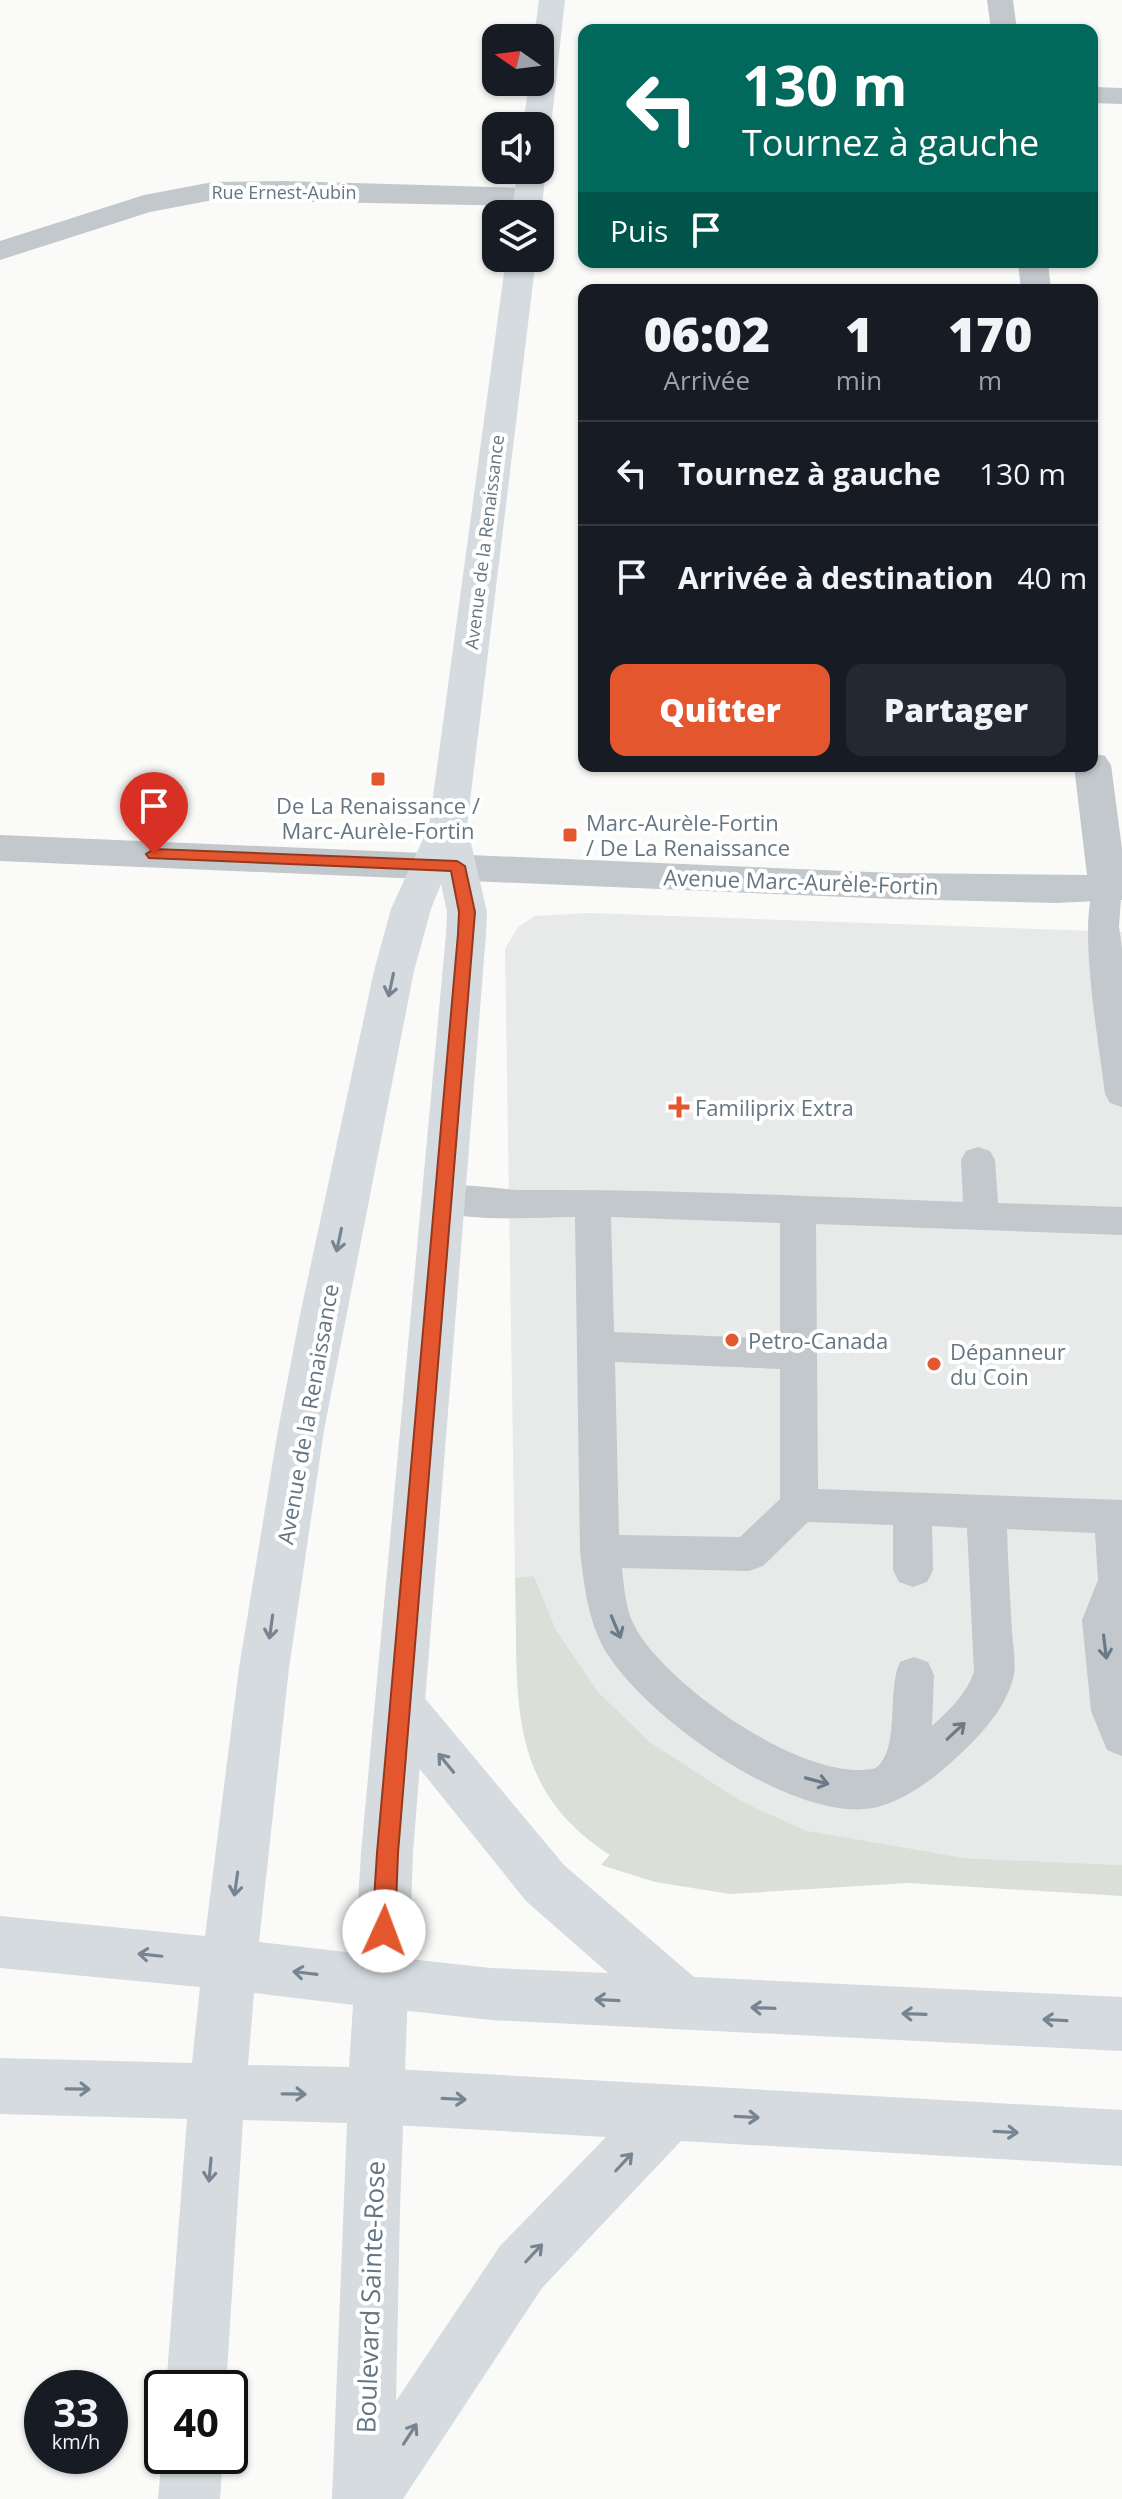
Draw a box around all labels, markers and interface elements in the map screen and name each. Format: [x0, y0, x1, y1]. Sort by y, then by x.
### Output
north arrow [482, 24, 554, 96]
map controls [482, 24, 554, 272]
text: 130 m [742, 46, 908, 122]
icon: left [610, 56, 714, 160]
button: sound [482, 112, 554, 184]
text: Tournez à gauche [742, 118, 1039, 167]
street label: Rue Ernest-Aubin [211, 180, 357, 204]
button: layers [482, 200, 554, 272]
icon: arrive [684, 208, 728, 252]
text: Puis [610, 210, 668, 251]
text: 06:02 [644, 301, 770, 366]
text: 1 [845, 301, 873, 366]
text: 170 [948, 301, 1032, 366]
text: Arrivée [664, 362, 750, 398]
text: min [836, 362, 882, 398]
text: m [978, 362, 1002, 398]
street label: Avenue de la Renaissance [459, 433, 509, 651]
icon: left [610, 451, 654, 495]
text: Tournez à gauche [678, 453, 941, 494]
text: 130 m [979, 453, 1066, 494]
icon: arrive [610, 555, 654, 599]
text: Arrivée à destination [678, 557, 993, 598]
text: 40 m [1017, 557, 1087, 598]
button: Quitter [610, 664, 830, 756]
button: Partager [846, 664, 1066, 756]
marker: De La Renaissance / Marc-Aurèle-Fortin [369, 770, 387, 788]
pin [120, 772, 188, 854]
icon: arrive [132, 784, 176, 828]
place label: De La Renaissance / Marc-Aurèle-Fortin [276, 790, 480, 845]
place label: Marc-Aurèle-Fortin / De La Renaissance [586, 807, 790, 862]
marker: Marc-Aurèle-Fortin / De La Renaissance [561, 826, 579, 844]
street label: Avenue Marc-Aurèle-Fortin [663, 861, 939, 901]
one-way arrow [383, 972, 398, 997]
place label: Familiprix Extra [695, 1092, 854, 1122]
marker: Familiprix Extra [670, 1098, 688, 1116]
one-way arrow [331, 1226, 346, 1252]
street label: Avenue de la Renaissance [269, 1281, 345, 1547]
place label: Petro-Canada [748, 1325, 888, 1355]
marker: Petro-Canada [723, 1331, 741, 1349]
place label: Dépanneur du Coin [950, 1336, 1066, 1391]
marker: Dépanneur du Coin [925, 1355, 943, 1373]
one-way arrow [264, 1613, 279, 1640]
one-way arrow [610, 1614, 624, 1639]
one-way arrow [1097, 1633, 1112, 1660]
one-way arrow [946, 1722, 965, 1741]
one-way arrow [437, 1753, 455, 1774]
one-way arrow [804, 1774, 830, 1789]
one-way arrow [228, 1871, 243, 1897]
position arrow [342, 1889, 426, 1973]
one-way arrow [138, 1947, 163, 1962]
one-way arrow [293, 1965, 318, 1980]
one-way arrow [594, 1993, 621, 2008]
one-way arrow [750, 2000, 777, 2015]
one-way arrow [901, 2006, 928, 2021]
one-way arrow [1042, 2012, 1069, 2027]
one-way arrow [64, 2081, 91, 2096]
one-way arrow [280, 2086, 307, 2102]
one-way arrow [440, 2091, 467, 2106]
one-way arrow [733, 2110, 760, 2125]
one-way arrow [992, 2124, 1019, 2139]
one-way arrow [614, 2152, 633, 2172]
one-way arrow [202, 2156, 217, 2183]
street label: Boulevard Sainte-Rose [347, 2160, 393, 2434]
one-way arrow [525, 2244, 543, 2264]
speed limit sign: 40 [144, 2370, 248, 2474]
text: 33 [53, 2384, 99, 2439]
one-way arrow [402, 2423, 418, 2445]
text: km/h [52, 2428, 100, 2455]

